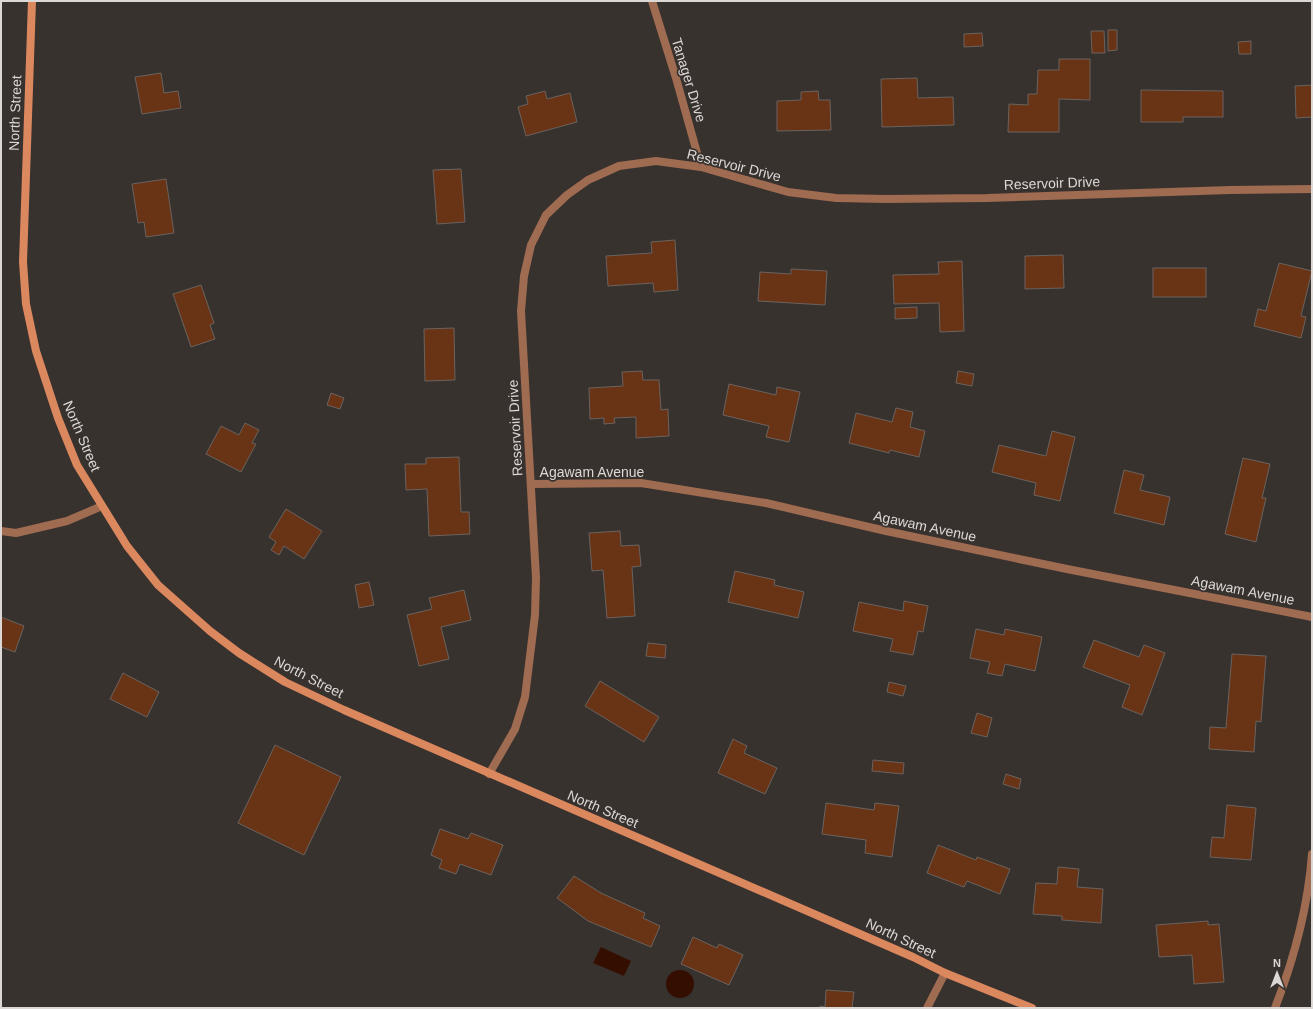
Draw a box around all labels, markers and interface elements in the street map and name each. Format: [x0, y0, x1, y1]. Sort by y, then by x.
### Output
street label: Tanager Drive [669, 36, 709, 124]
street label: North Street [6, 75, 24, 151]
street label: Reservoir Drive [685, 146, 783, 184]
street label: Reservoir Drive [1004, 173, 1101, 193]
street label: Reservoir Drive [504, 379, 526, 477]
street label: North Street [60, 398, 104, 474]
street label: Agawam Avenue [540, 464, 645, 480]
street label: Agawam Avenue [872, 507, 978, 545]
street label: Agawam Avenue [1190, 572, 1296, 608]
street label: North Street [272, 653, 346, 701]
street label: North Street [565, 787, 641, 831]
street label: North Street [863, 915, 939, 961]
north arrow [1257, 953, 1297, 993]
text: N [1273, 957, 1281, 969]

